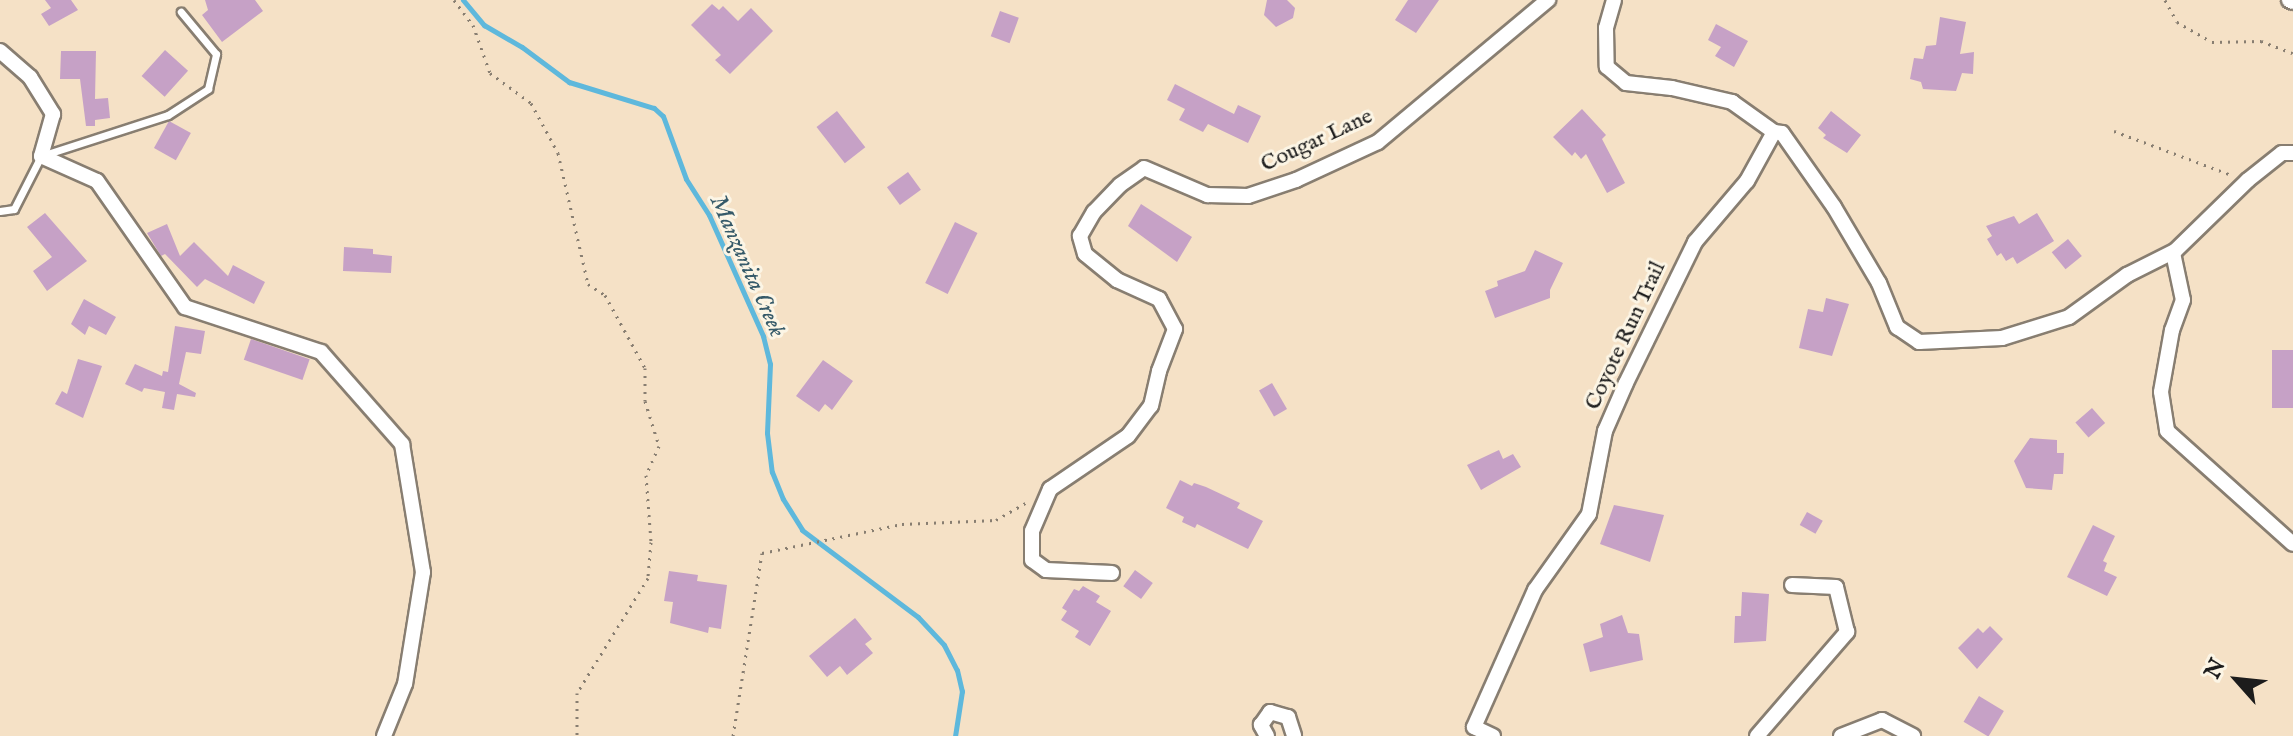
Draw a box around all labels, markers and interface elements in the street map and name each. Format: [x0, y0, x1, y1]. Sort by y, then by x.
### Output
street label: Cougar Lane [1257, 104, 1377, 178]
water label: Manzanita Creek [703, 190, 791, 342]
street label: Coyote Run Trail [1580, 258, 1672, 414]
north arrow [2197, 640, 2277, 720]
text: N [2199, 654, 2232, 684]

